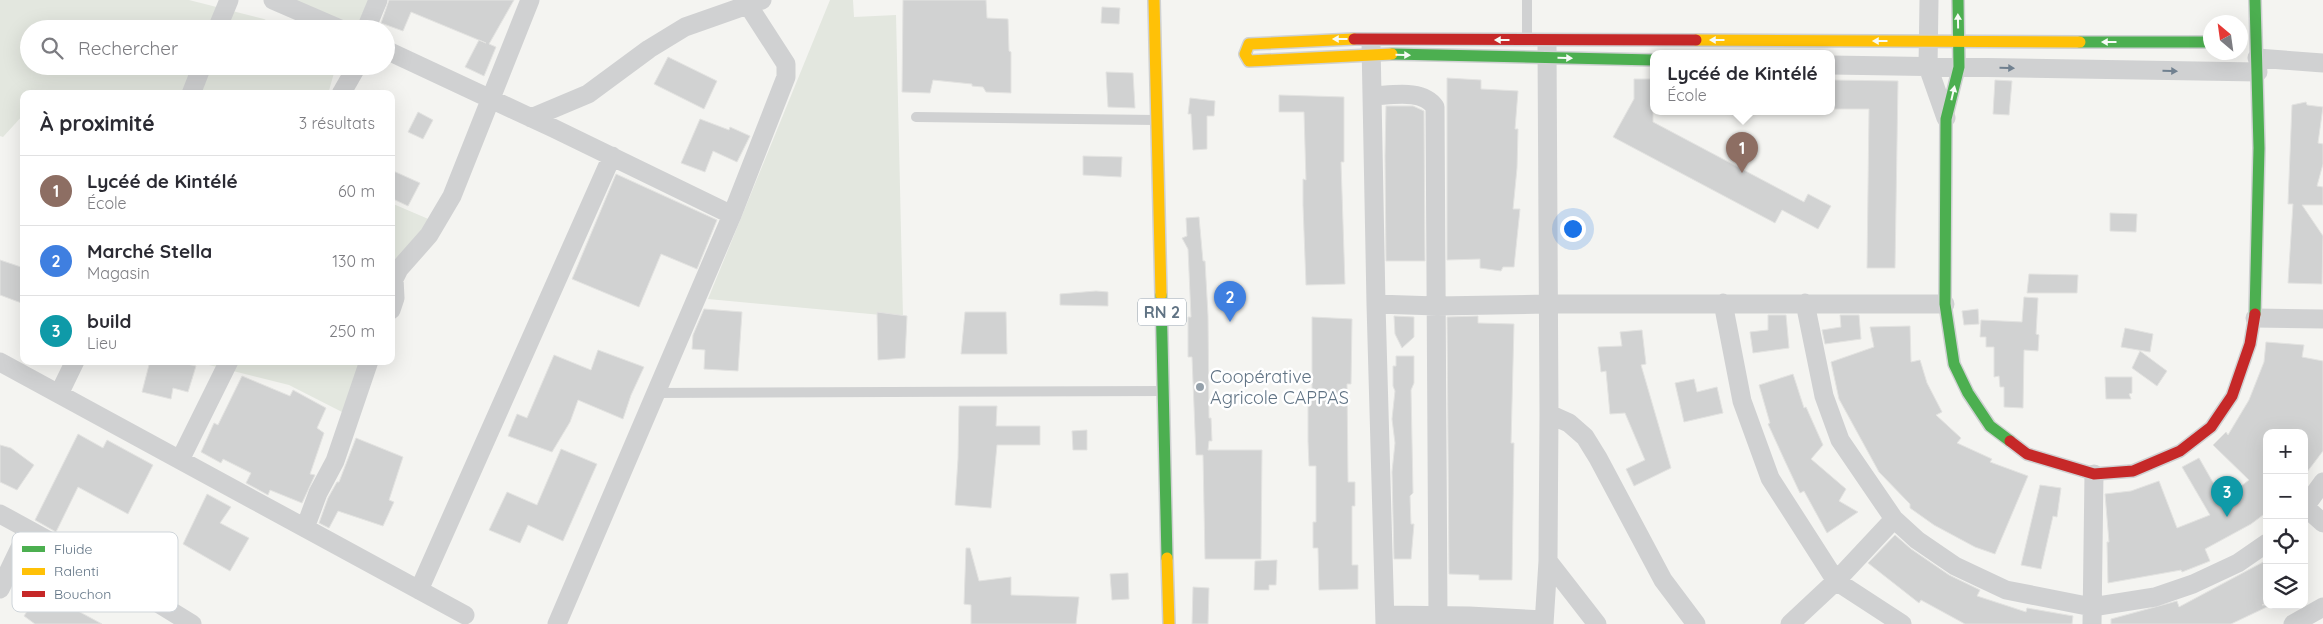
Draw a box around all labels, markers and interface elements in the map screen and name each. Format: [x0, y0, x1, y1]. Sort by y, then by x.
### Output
one-way arrow [1954, 12, 1962, 28]
north arrow [2203, 15, 2248, 60]
search box [20, 20, 395, 75]
icon: search [38, 34, 66, 62]
one-way arrow [1331, 35, 1347, 43]
text: Rechercher [78, 36, 178, 60]
one-way arrow [1494, 36, 1510, 44]
one-way arrow [1709, 36, 1725, 44]
one-way arrow [1871, 37, 1887, 45]
one-way arrow [2101, 38, 2117, 46]
popup [1650, 50, 1835, 115]
one-way arrow [1395, 51, 1411, 59]
one-way arrow [1557, 54, 1573, 62]
text: Lycéé de Kintélé [1667, 61, 1818, 85]
one-way arrow [2000, 64, 2016, 72]
one-way arrow [2162, 67, 2178, 75]
text: École [1667, 85, 1707, 105]
one-way arrow [1949, 85, 1957, 100]
text: À proximité [40, 110, 155, 136]
text: 3 résultats [299, 113, 375, 133]
pin: 1 [1726, 132, 1758, 173]
text: Lycéé de Kintélé [87, 169, 238, 193]
text: 1 [53, 181, 59, 201]
text: 60 m [338, 181, 375, 201]
text: École [87, 193, 127, 213]
your location [1560, 216, 1586, 242]
text: Marché Stella [87, 239, 212, 263]
text: 2 [51, 251, 61, 271]
text: 130 m [332, 251, 375, 271]
text: Magasin [87, 263, 150, 283]
pin: 2 [1214, 281, 1246, 322]
road number: RN 2 [1138, 298, 1186, 326]
text: build [87, 309, 131, 333]
text: 3 [52, 321, 60, 341]
text: 250 m [329, 321, 375, 341]
text: Lieu [87, 333, 117, 353]
place label: Coopérative Agricole CAPPAS [1210, 365, 1349, 409]
marker: Coopérative Agricole CAPPAS [1194, 381, 1206, 393]
map controls [2263, 429, 2308, 609]
button: + [2263, 429, 2308, 474]
button: − [2263, 474, 2308, 519]
pin: 3 [2211, 476, 2243, 517]
button: locate [2263, 519, 2308, 564]
legend [12, 532, 178, 612]
text: Fluide [54, 540, 93, 558]
text: Ralenti [54, 562, 99, 580]
button: layers [2263, 564, 2308, 609]
text: Bouchon [54, 585, 111, 603]

